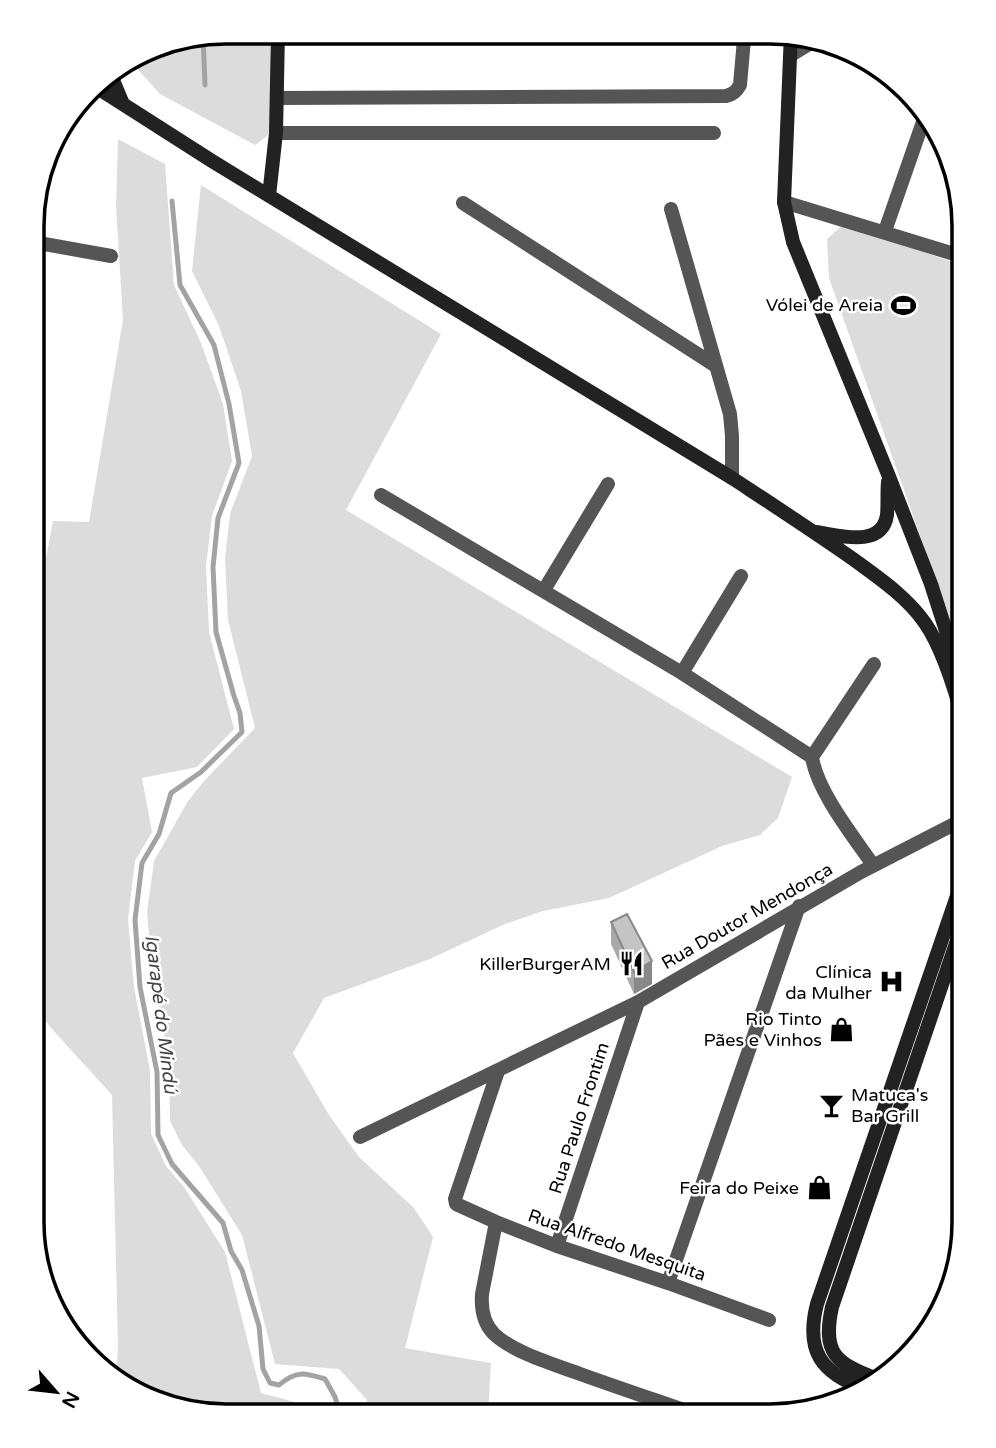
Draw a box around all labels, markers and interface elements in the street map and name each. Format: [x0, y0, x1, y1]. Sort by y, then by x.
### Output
sports icon: Vólei de Areia [889, 291, 917, 319]
place label: Vólei de Areia [766, 294, 883, 316]
street label: Rua Doutor Mendonça [657, 858, 837, 974]
water label: Igarapé do Mindú [140, 933, 182, 1096]
restaurant icon: KillerBurgerAM [617, 950, 645, 978]
place label: KillerBurgerAM [479, 953, 611, 975]
place label: Clínica da Mulher [785, 961, 872, 1004]
hospital icon: Clínica da Mulher [878, 968, 906, 996]
place label: Rio Tinto Pães e Vinhos [704, 1008, 822, 1051]
shop icon: Rio Tinto Pães e Vinhos [828, 1015, 856, 1043]
street label: Rua Paulo Frontim [544, 1039, 614, 1197]
place label: Matuca's Bar Grill [851, 1084, 928, 1127]
bar icon: Matuca's Bar Grill [817, 1091, 845, 1119]
shop icon: Feira do Peixe [805, 1174, 833, 1202]
place label: Feira do Peixe [679, 1177, 799, 1199]
street label: Rua Alfredo Mesquita [525, 1204, 709, 1286]
north arrow [21, 1357, 91, 1427]
text: N [57, 1388, 83, 1411]

